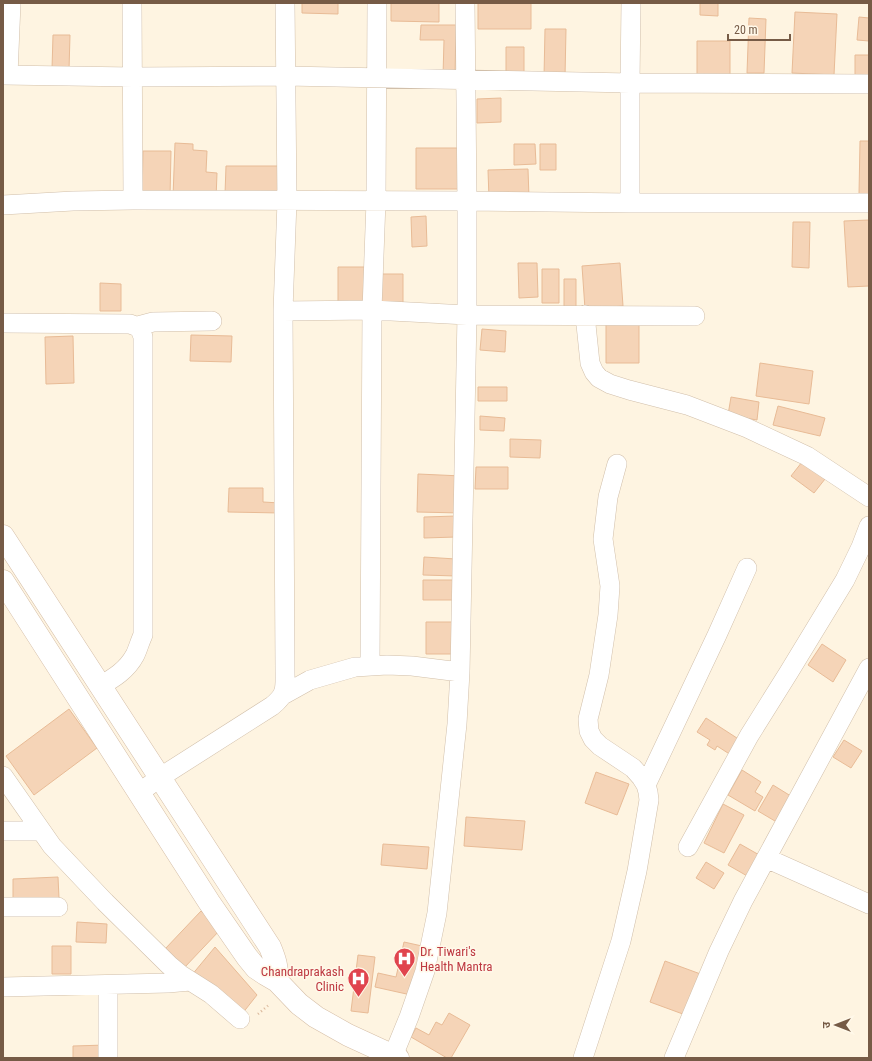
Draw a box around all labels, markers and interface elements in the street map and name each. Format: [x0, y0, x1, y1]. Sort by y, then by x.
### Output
scale bar [728, 16, 790, 42]
text: 20 m [734, 23, 758, 37]
place label: Dr. Tiwari's Health Mantra [420, 944, 493, 974]
hospital icon: Dr. Tiwari's Health Mantra [392, 945, 418, 978]
place label: Chandraprakash Clinic [261, 964, 344, 994]
hospital icon: Chandraprakash Clinic [346, 965, 372, 998]
north arrow [816, 1005, 856, 1045]
text: उ [820, 1021, 833, 1028]

